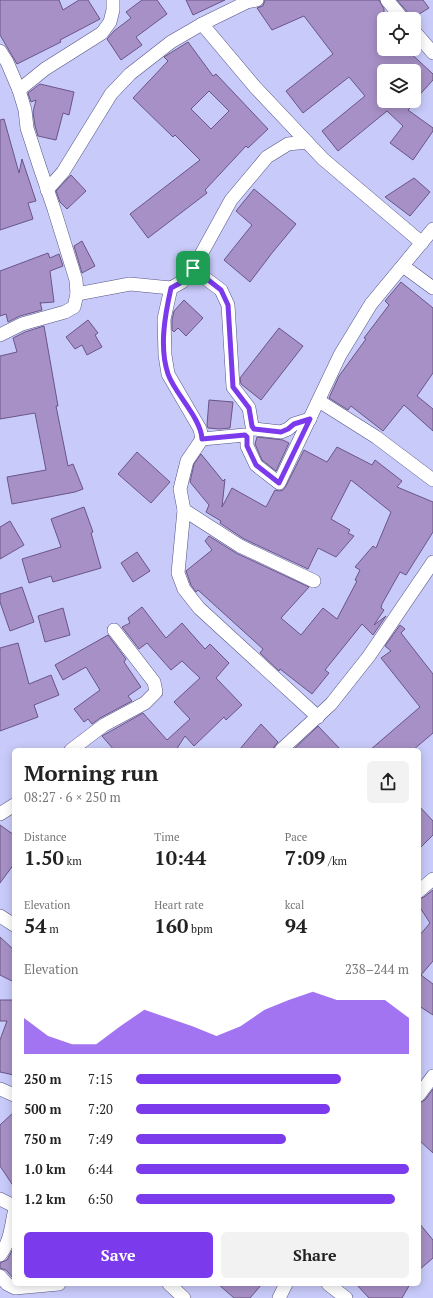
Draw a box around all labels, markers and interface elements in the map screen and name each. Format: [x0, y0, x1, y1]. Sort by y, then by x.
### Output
map controls [377, 12, 421, 108]
button: locate [377, 12, 421, 56]
button: layers [377, 64, 421, 108]
pin [176, 251, 210, 285]
icon: arrive [182, 257, 204, 279]
text: Morning run [24, 758, 158, 787]
button: share [367, 761, 409, 803]
text: 08:27 · 6 × 250 m [24, 788, 121, 806]
text: Distance [24, 830, 67, 844]
text: Time [154, 830, 179, 844]
text: Pace [285, 830, 307, 844]
text: 1.50 [24, 844, 64, 871]
text: 10:44 [154, 844, 206, 871]
text: 7:09 [285, 844, 325, 871]
text: km [64, 854, 82, 868]
text: /km [325, 854, 347, 868]
text: Elevation [24, 898, 70, 912]
text: Heart rate [154, 898, 204, 912]
text: kcal [285, 898, 304, 912]
text: 54 [24, 912, 47, 939]
text: 160 [154, 912, 188, 939]
text: 94 [285, 912, 307, 939]
text: m [47, 922, 59, 936]
text: bpm [188, 922, 213, 936]
text: Elevation [24, 960, 79, 978]
text: 238–244 m [345, 960, 409, 978]
text: 250 m [24, 1070, 62, 1088]
text: 7:15 [88, 1070, 113, 1088]
text: 500 m [24, 1100, 62, 1118]
text: 7:20 [88, 1100, 113, 1118]
text: 750 m [24, 1130, 62, 1148]
text: 7:49 [88, 1130, 113, 1148]
text: 1.0 km [24, 1160, 66, 1178]
text: 6:44 [88, 1160, 113, 1178]
text: 1.2 km [24, 1190, 66, 1208]
text: 6:50 [88, 1190, 113, 1208]
button: Save [24, 1232, 213, 1278]
button: Share [221, 1232, 409, 1278]

